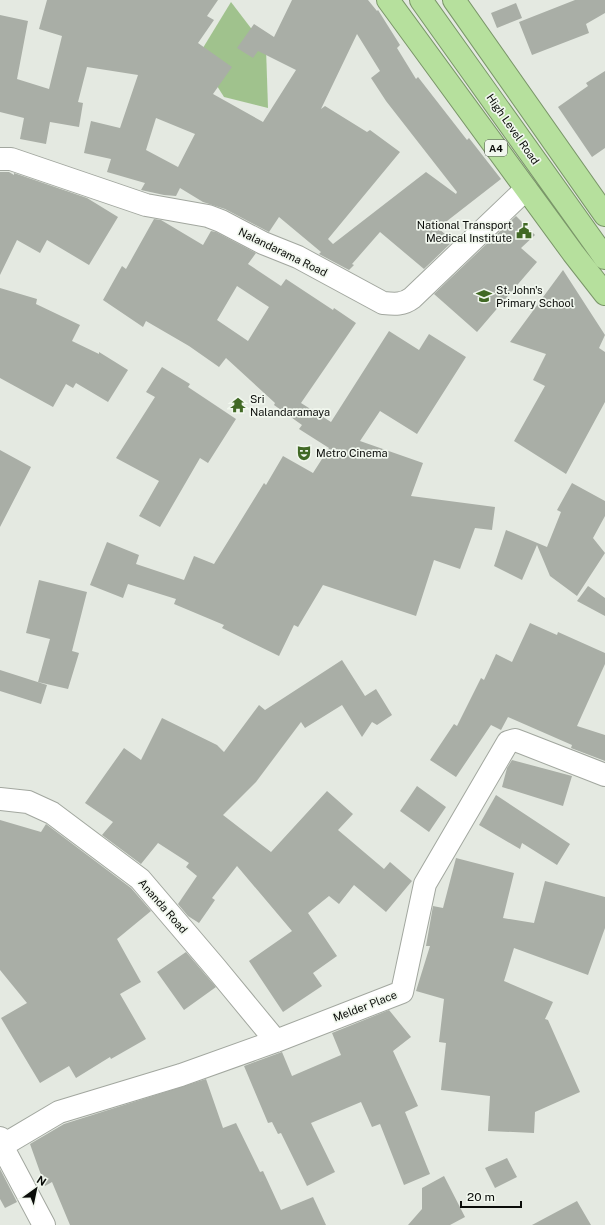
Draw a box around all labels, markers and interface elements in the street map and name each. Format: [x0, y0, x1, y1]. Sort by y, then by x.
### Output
street label: High Level Road [484, 92, 542, 166]
road number: A4 [485, 140, 507, 156]
place label: National Transport Medical Institute [417, 219, 512, 244]
public building icon: National Transport Medical Institute [515, 222, 533, 240]
street label: Nalandarama Road [237, 225, 329, 279]
place label: St. John's Primary School [496, 284, 574, 309]
school or university icon: St. John's Primary School [475, 287, 493, 305]
place label: Sri Nalandaramaya [250, 393, 330, 418]
temple icon: Sri Nalandaramaya [229, 396, 247, 414]
theatre icon: Metro Cinema [295, 444, 313, 462]
place label: Metro Cinema [316, 447, 387, 459]
street label: Ananda Road [136, 876, 190, 936]
street label: Melder Place [331, 988, 399, 1024]
north arrow [16, 1169, 56, 1209]
text: N [35, 1173, 48, 1188]
scale bar [461, 1183, 521, 1209]
text: 20 m [467, 1190, 495, 1204]

